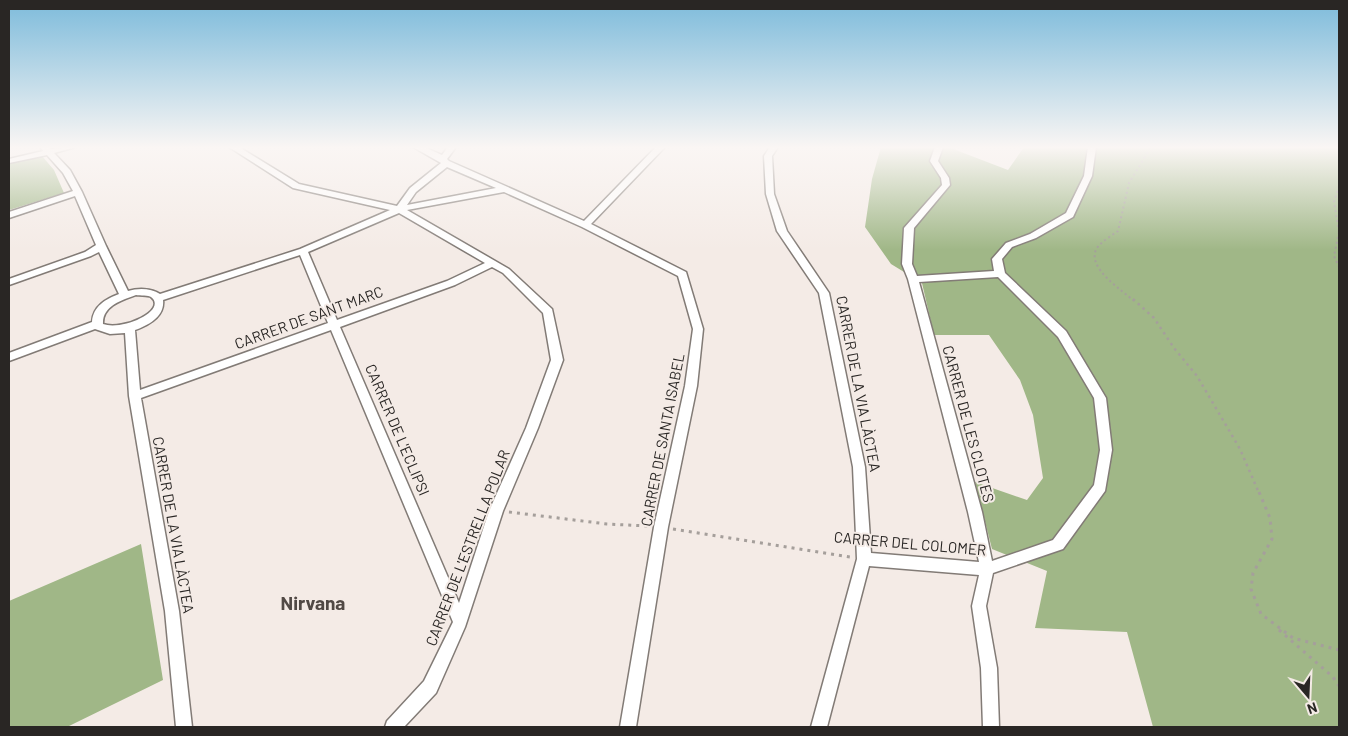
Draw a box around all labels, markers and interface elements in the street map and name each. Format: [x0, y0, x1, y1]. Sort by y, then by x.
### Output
street label: CARRER DE SANT MARC [232, 282, 385, 352]
street label: CARRER DE LA VIA LÀCTEA [833, 294, 885, 473]
street label: CARRER DE LES CLOTES [939, 343, 999, 504]
street label: CARRER DE SANTA ISABEL [636, 352, 688, 528]
street label: CARRER DE L'ECLIPSI [362, 361, 434, 498]
street label: CARRER DE LA VIA LÀCTEA [150, 435, 198, 615]
street label: CARRER DE L'ESTRELLA POLAR [421, 447, 513, 648]
street label: CARRER DEL COLOMER [833, 527, 987, 559]
district label: Nirvana [281, 591, 345, 614]
north arrow [1283, 671, 1333, 721]
text: N [1305, 699, 1320, 718]

